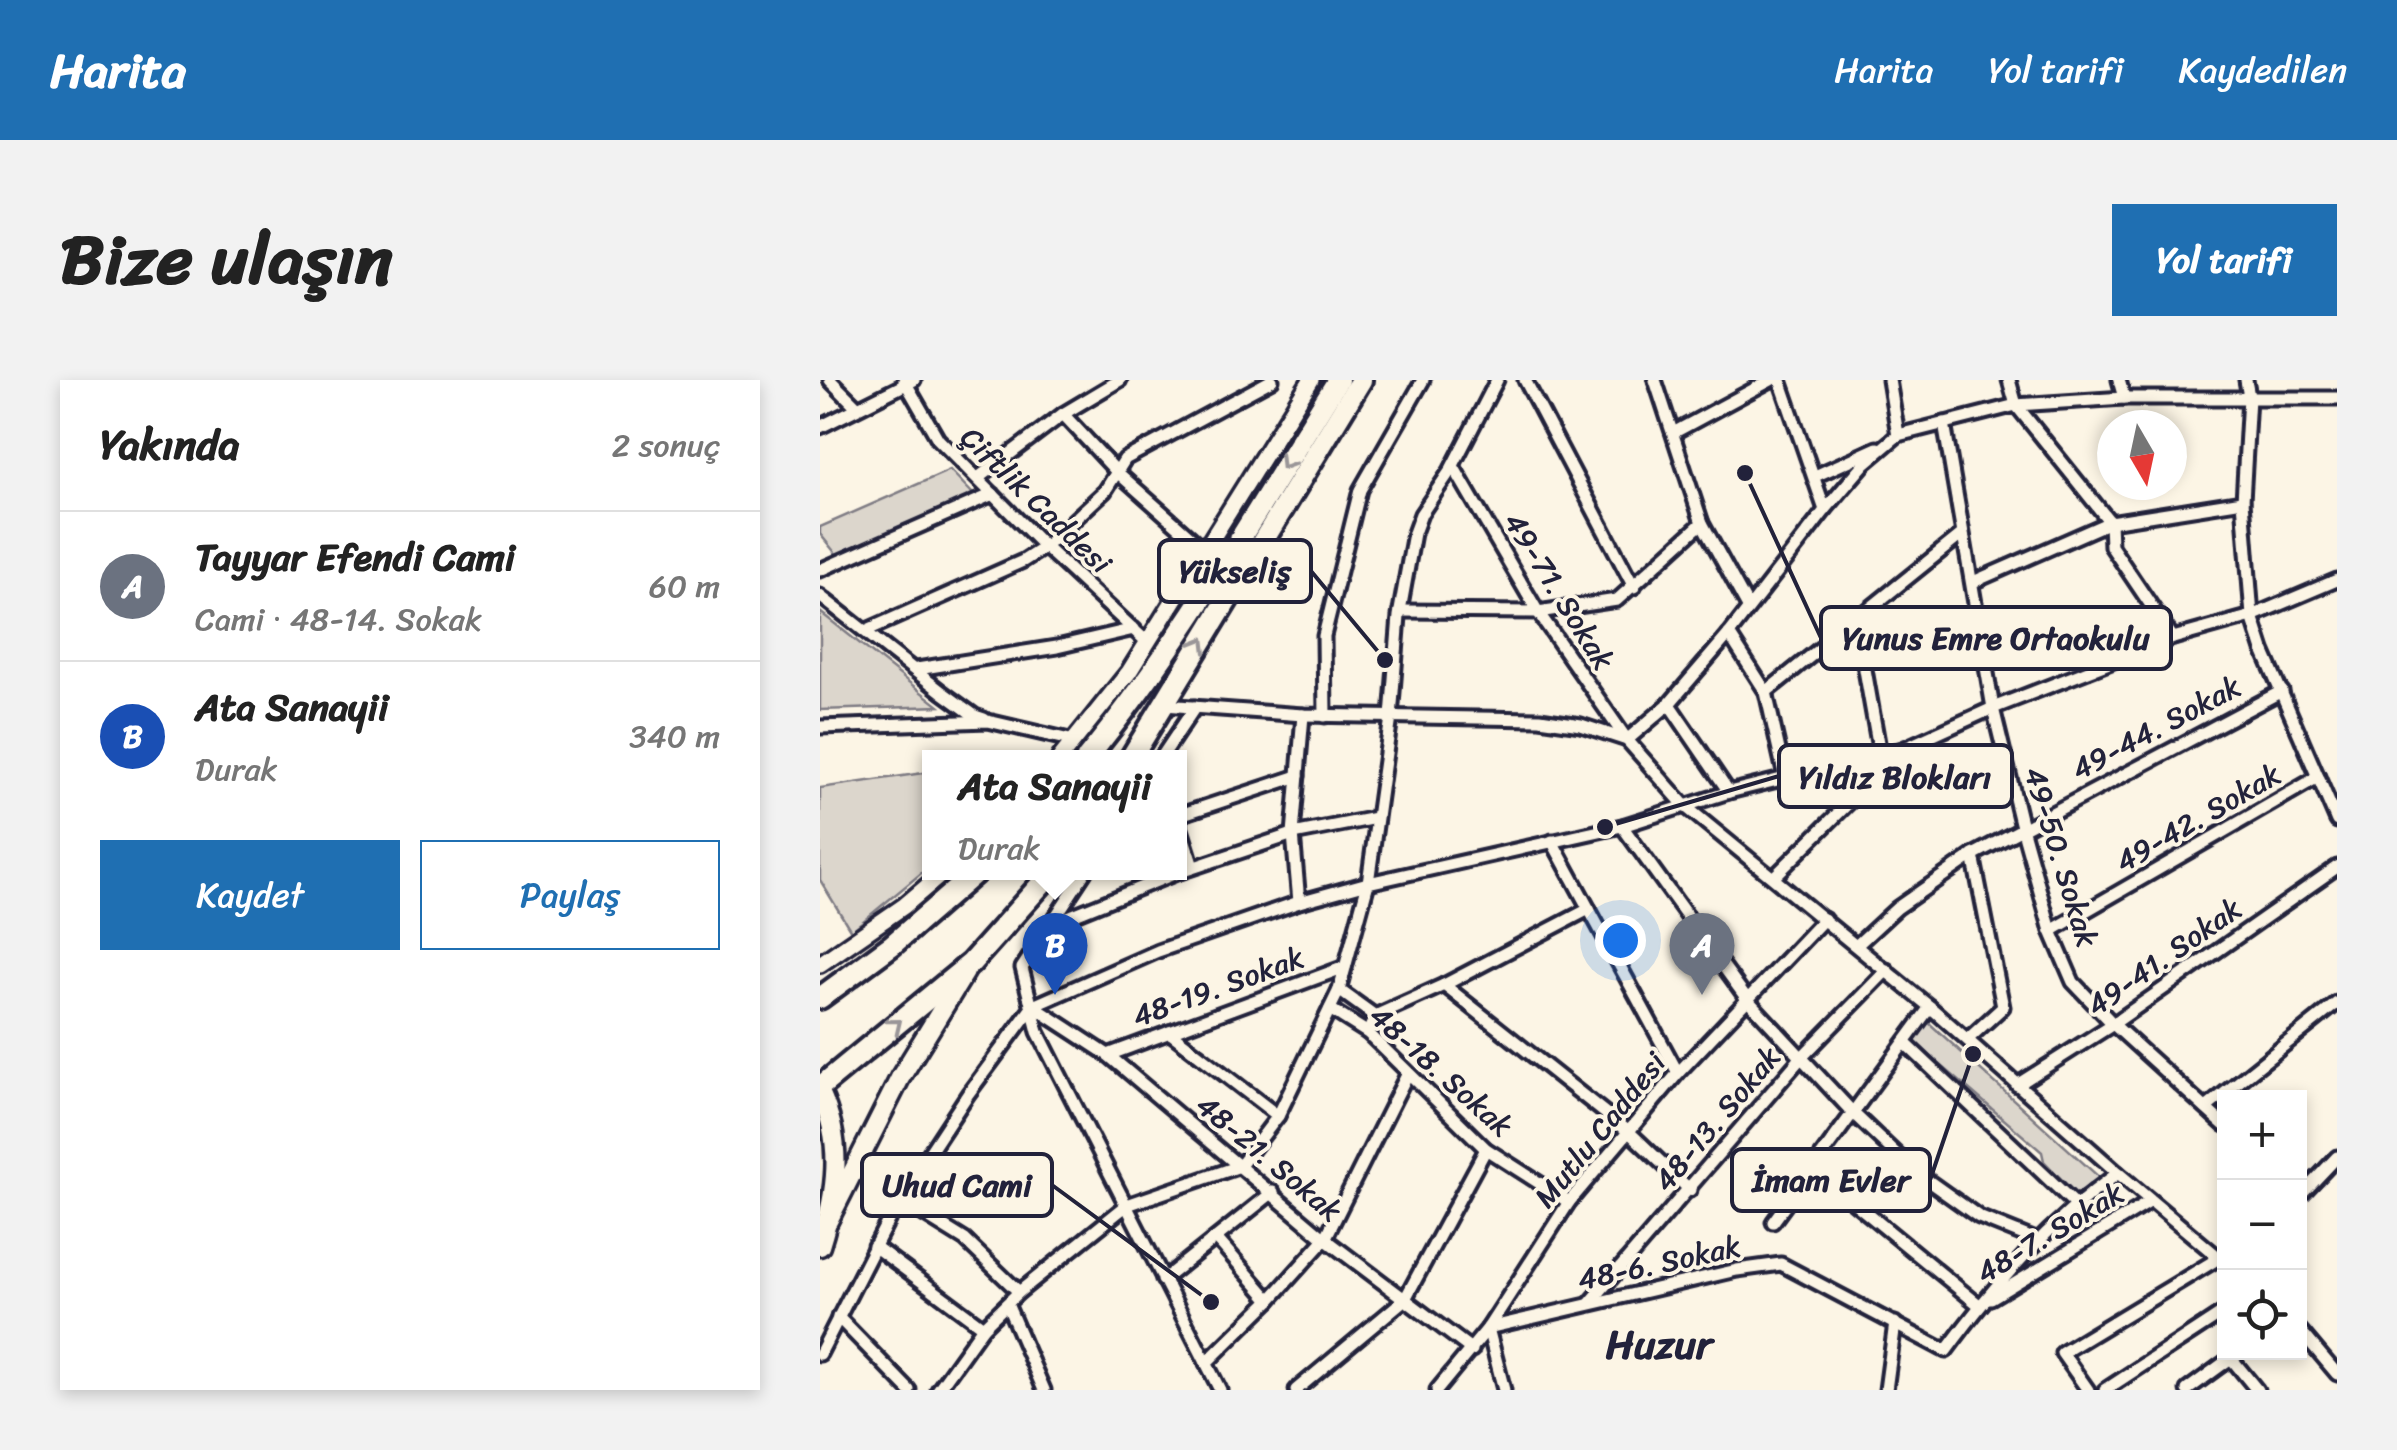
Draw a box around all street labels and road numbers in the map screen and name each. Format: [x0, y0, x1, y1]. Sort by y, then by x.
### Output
street label: Çiftlik Caddesi [947, 413, 1126, 589]
street label: 49-71. Sokak [1489, 501, 1629, 681]
street label: 49-44. Sokak [2061, 660, 2251, 796]
street label: 49-42. Sokak [2104, 748, 2292, 888]
street label: 49-50. Sokak [2008, 760, 2114, 954]
street label: 49-41. Sokak [2075, 883, 2253, 1031]
street label: 48-19. Sokak [1124, 931, 1312, 1043]
street label: 48-18. Sokak [1356, 991, 1526, 1151]
street label: 48-13. Sokak [1639, 1033, 1795, 1205]
street label: Mutlu Caddesi [1520, 1038, 1682, 1220]
street label: 48-21. Sokak [1183, 1080, 1355, 1236]
street label: 48-7. Sokak [1965, 1167, 2135, 1299]
street label: 48-6. Sokak [1572, 1219, 1746, 1307]

